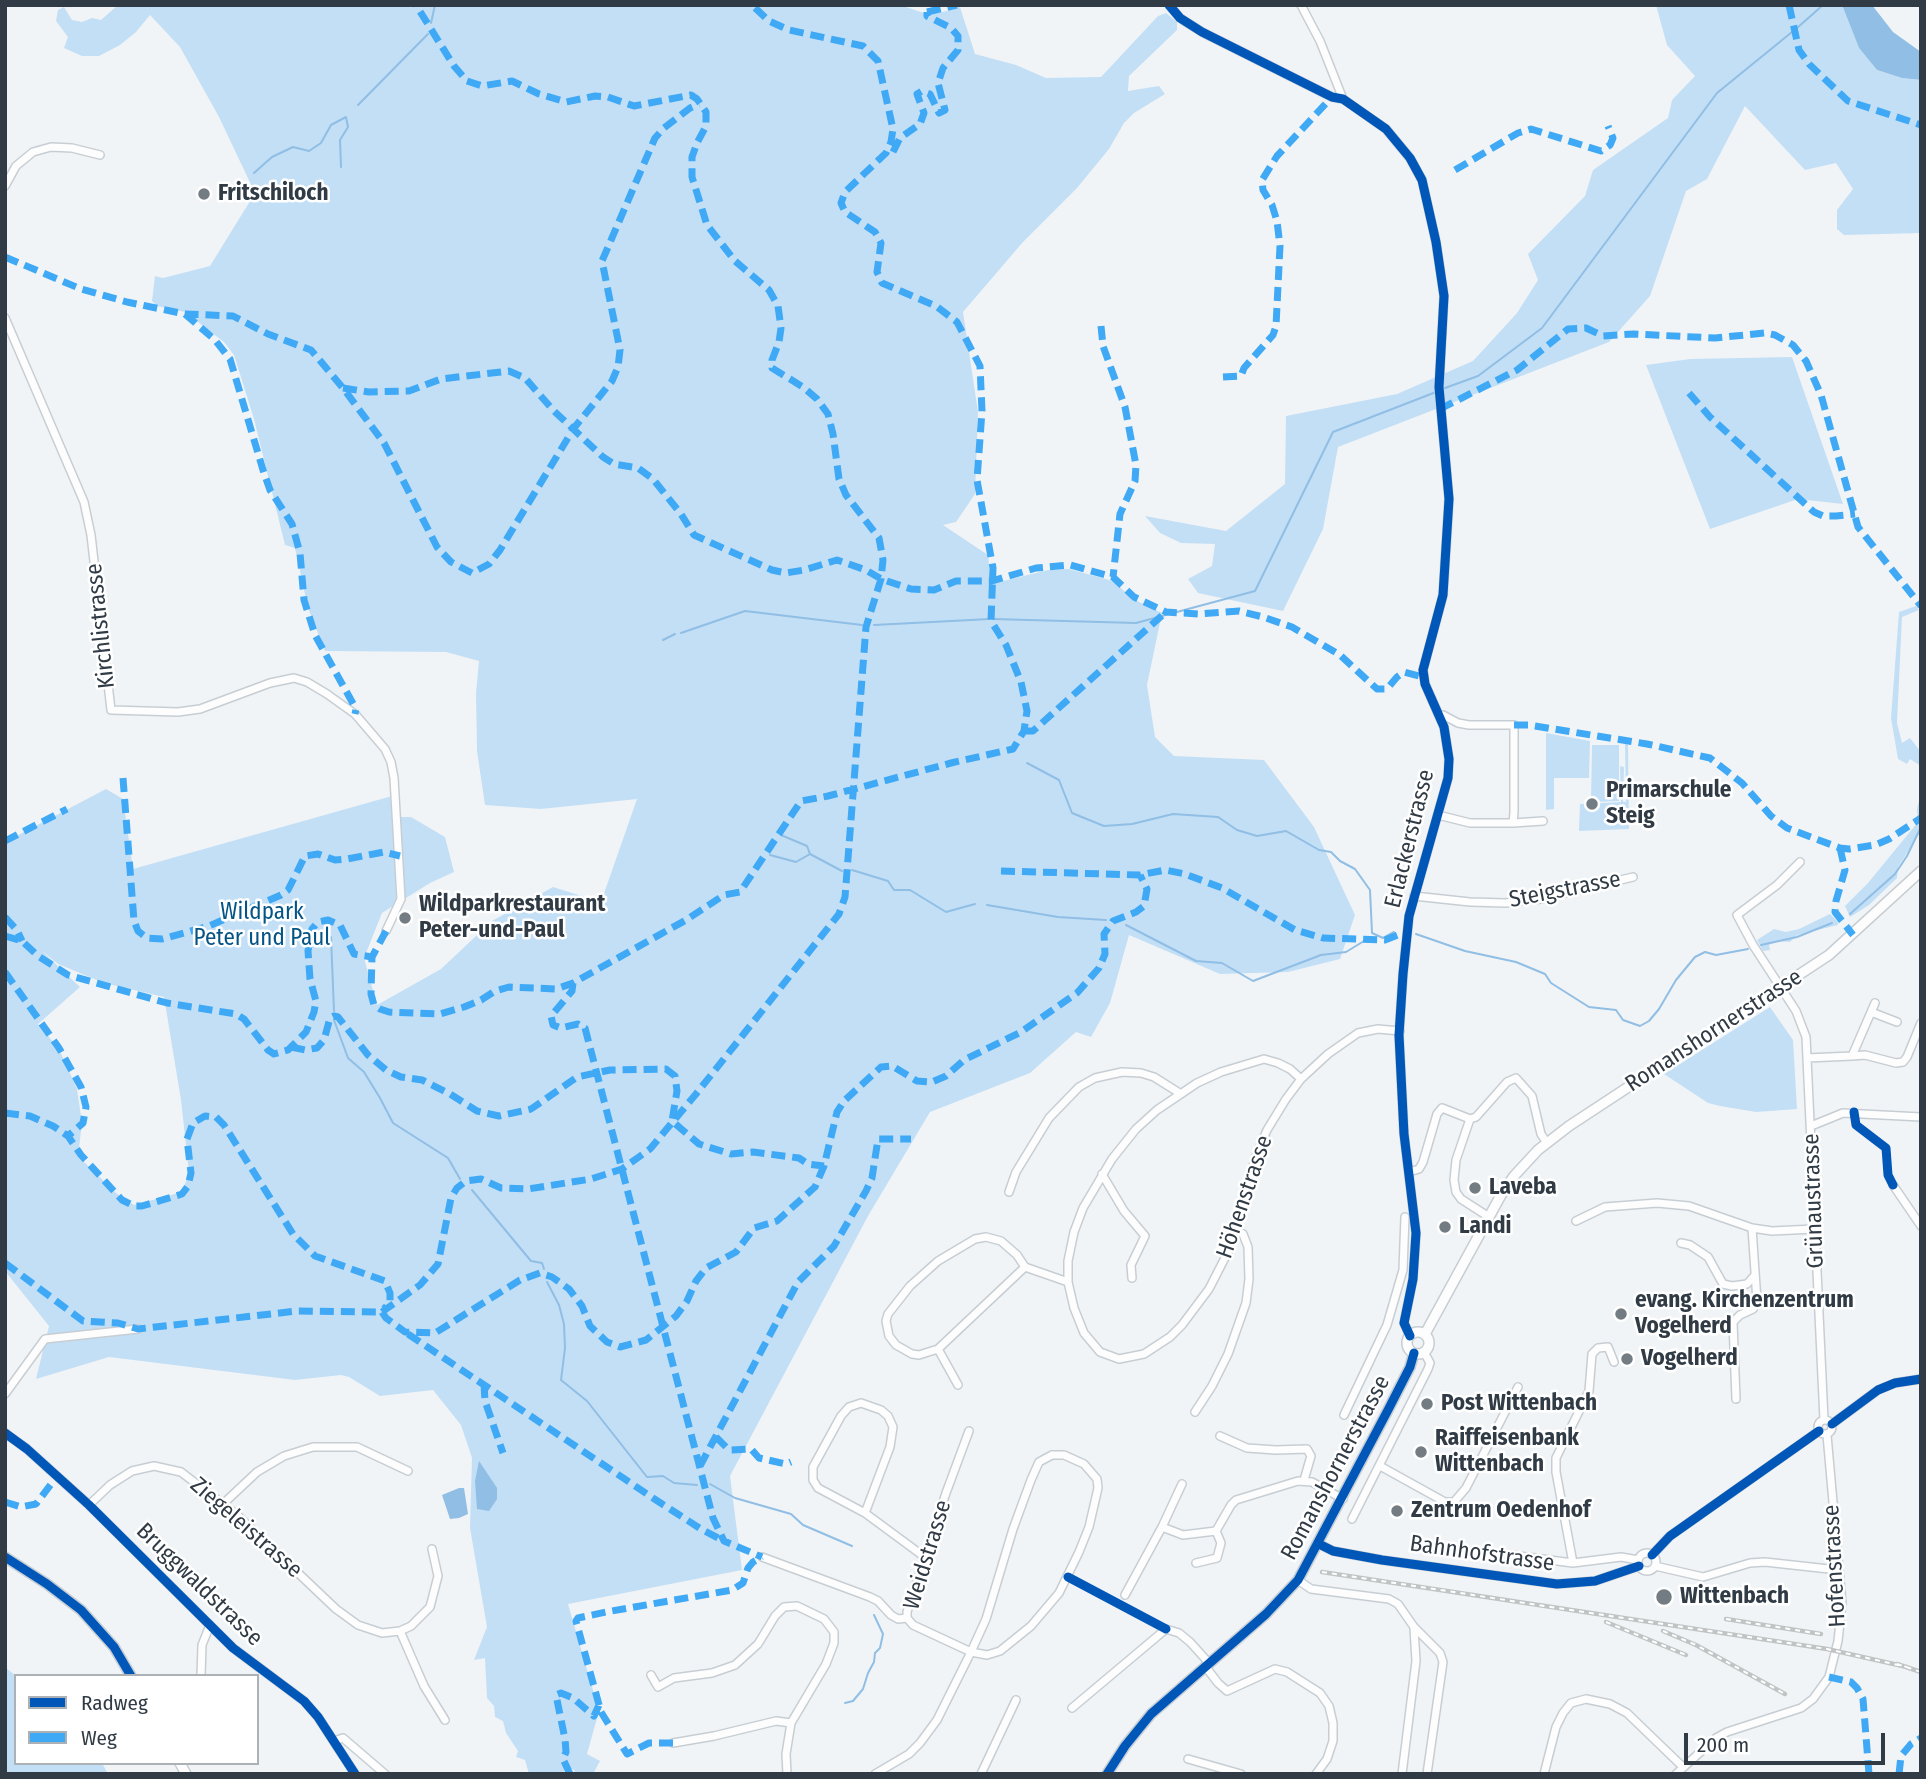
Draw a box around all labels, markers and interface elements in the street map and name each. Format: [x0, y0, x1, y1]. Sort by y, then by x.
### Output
place label: Fritschiloch [218, 180, 328, 208]
marker: Fritschiloch [196, 186, 212, 202]
street label: Kirchlistrasse [81, 562, 121, 690]
street label: Erlackerstrasse [1379, 767, 1441, 911]
place label: Primarschule Steig [1606, 777, 1732, 831]
marker: Primarschule Steig [1584, 796, 1600, 812]
street label: Steigstrasse [1507, 866, 1623, 914]
place label: Wildparkrestaurant Peter-und-Paul [419, 891, 605, 945]
park label: Wildpark Peter und Paul [194, 899, 330, 953]
marker: Wildparkrestaurant Peter-und-Paul [397, 910, 413, 926]
street label: Romanshornerstrasse [1620, 964, 1808, 1098]
street label: Höhenstrasse [1211, 1132, 1279, 1262]
street label: Grünaustrasse [1798, 1133, 1830, 1269]
place label: Laveba [1489, 1174, 1557, 1202]
marker: Laveba [1467, 1180, 1483, 1196]
place label: Landi [1459, 1213, 1512, 1241]
marker: Landi [1437, 1219, 1453, 1235]
place label: evang. Kirchenzentrum Vogelherd [1635, 1287, 1854, 1341]
marker: evang. Kirchenzentrum Vogelherd [1613, 1306, 1629, 1322]
place label: Vogelherd [1641, 1345, 1738, 1373]
marker: Vogelherd [1619, 1351, 1635, 1367]
street label: Romanshornerstrasse [1276, 1371, 1396, 1565]
place label: Post Wittenbach [1441, 1390, 1597, 1418]
marker: Post Wittenbach [1419, 1396, 1435, 1412]
place label: Raiffeisenbank Wittenbach [1435, 1425, 1579, 1479]
marker: Raiffeisenbank Wittenbach [1413, 1444, 1429, 1460]
street label: Ziegeleistrasse [184, 1472, 308, 1584]
street label: Weidstrasse [898, 1497, 958, 1613]
place label: Zentrum Oedenhof [1411, 1497, 1591, 1525]
marker: Zentrum Oedenhof [1389, 1503, 1405, 1519]
street label: Hofenstrasse [1818, 1504, 1852, 1628]
street label: Bruggwaldstrasse [130, 1518, 268, 1652]
street label: Bahnhofstrasse [1408, 1530, 1556, 1578]
place label: Wittenbach [1680, 1583, 1789, 1611]
marker: Wittenbach [1654, 1587, 1674, 1607]
legend [14, 1674, 259, 1765]
text: Radweg [81, 1690, 148, 1716]
scale bar [1688, 1720, 1889, 1764]
text: Weg [81, 1725, 117, 1751]
text: 200 m [1697, 1732, 1749, 1758]

